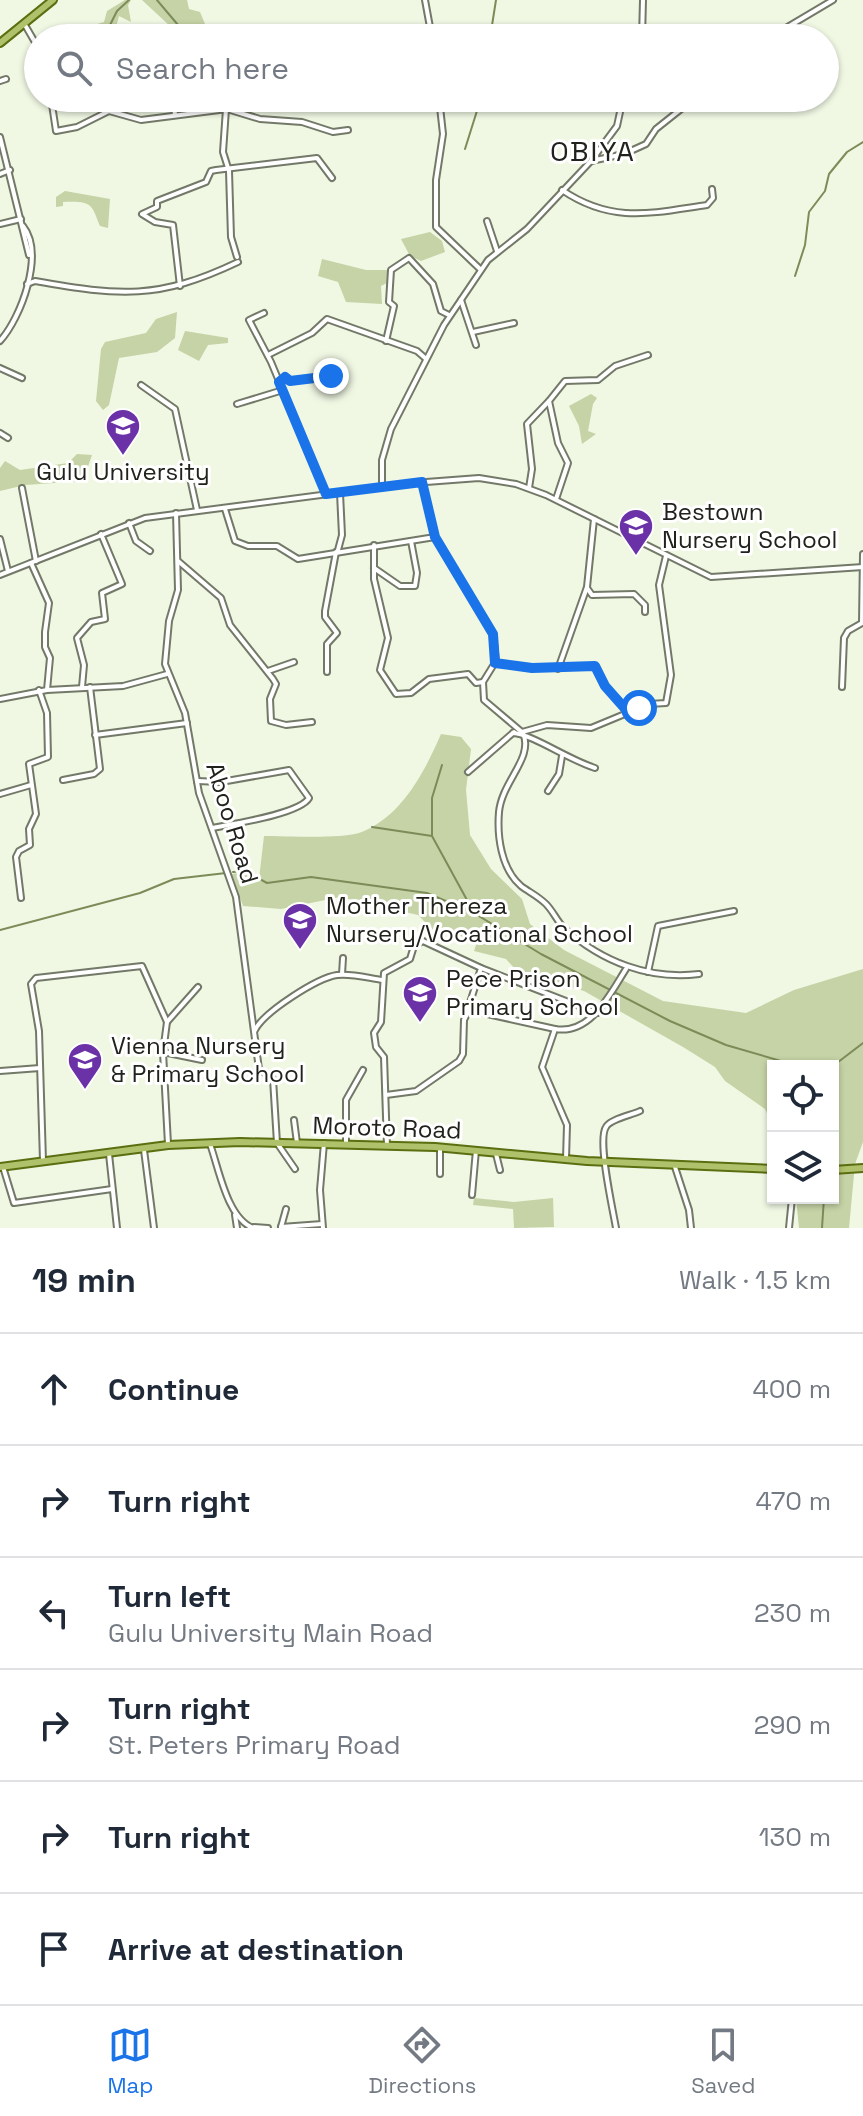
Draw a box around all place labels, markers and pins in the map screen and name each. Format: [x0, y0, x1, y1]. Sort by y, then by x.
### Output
school or university icon: Gulu University [104, 407, 142, 457]
place label: Gulu University [36, 456, 210, 487]
place label: Bestown Nursery School [662, 496, 838, 555]
school or university icon: Bestown Nursery School [617, 507, 655, 557]
place label: Mother Thereza Nursery/Vocational School [326, 890, 633, 949]
school or university icon: Mother Thereza Nursery/Vocational School [281, 901, 319, 951]
place label: Pece Prison Primary School [446, 963, 619, 1022]
school or university icon: Pece Prison Primary School [401, 974, 439, 1024]
place label: Vienna Nursery & Primary School [111, 1030, 305, 1089]
school or university icon: Vienna Nursery & Primary School [66, 1041, 104, 1091]

